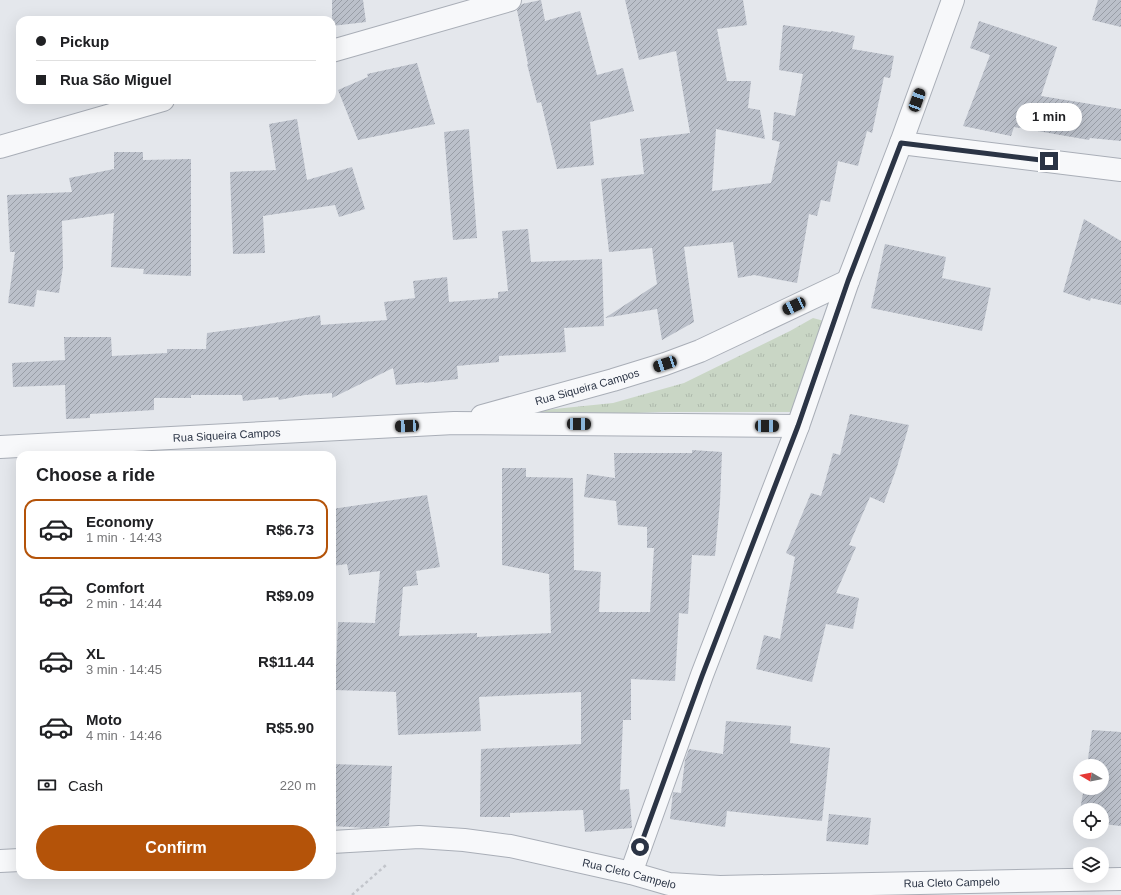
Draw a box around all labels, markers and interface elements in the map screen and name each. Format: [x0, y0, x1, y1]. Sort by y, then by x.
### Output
text: Pickup [60, 33, 109, 50]
text: Rua São Miguel [60, 71, 172, 88]
car [907, 87, 927, 113]
callout: 1 min [1016, 103, 1082, 131]
text: 1 min [1032, 109, 1066, 124]
route end [1040, 152, 1058, 170]
car [781, 295, 807, 317]
car [652, 355, 678, 373]
street label: Rua Siqueira Campos [534, 366, 641, 407]
car [567, 418, 591, 430]
car [395, 419, 419, 433]
car [755, 420, 779, 432]
street label: Rua Siqueira Campos [173, 426, 281, 444]
text: Choose a ride [36, 465, 155, 485]
icon: car [38, 511, 74, 547]
text: Economy [86, 513, 154, 530]
text: R$6.73 [266, 521, 314, 538]
text: 1 min · 14:43 [86, 530, 162, 545]
icon: car [38, 577, 74, 613]
text: Comfort [86, 579, 144, 596]
text: R$9.09 [266, 587, 314, 604]
text: 2 min · 14:44 [86, 596, 162, 611]
icon: car [38, 643, 74, 679]
text: XL [86, 645, 105, 662]
text: R$11.44 [258, 653, 314, 670]
text: 3 min · 14:45 [86, 662, 162, 677]
icon: car [38, 709, 74, 745]
text: Moto [86, 711, 122, 728]
text: R$5.90 [266, 719, 314, 736]
text: 4 min · 14:46 [86, 728, 162, 743]
north arrow [1073, 759, 1109, 795]
map controls [1073, 759, 1109, 883]
icon: cash [36, 774, 58, 796]
text: Cash [68, 777, 103, 794]
text: 220 m [280, 778, 316, 793]
button: locate [1073, 803, 1109, 839]
button: Confirm [36, 825, 316, 871]
route start [631, 838, 649, 856]
button: layers [1073, 847, 1109, 883]
street label: Rua Cleto Campelo [581, 856, 676, 890]
street label: Rua Cleto Campelo [904, 875, 1000, 889]

